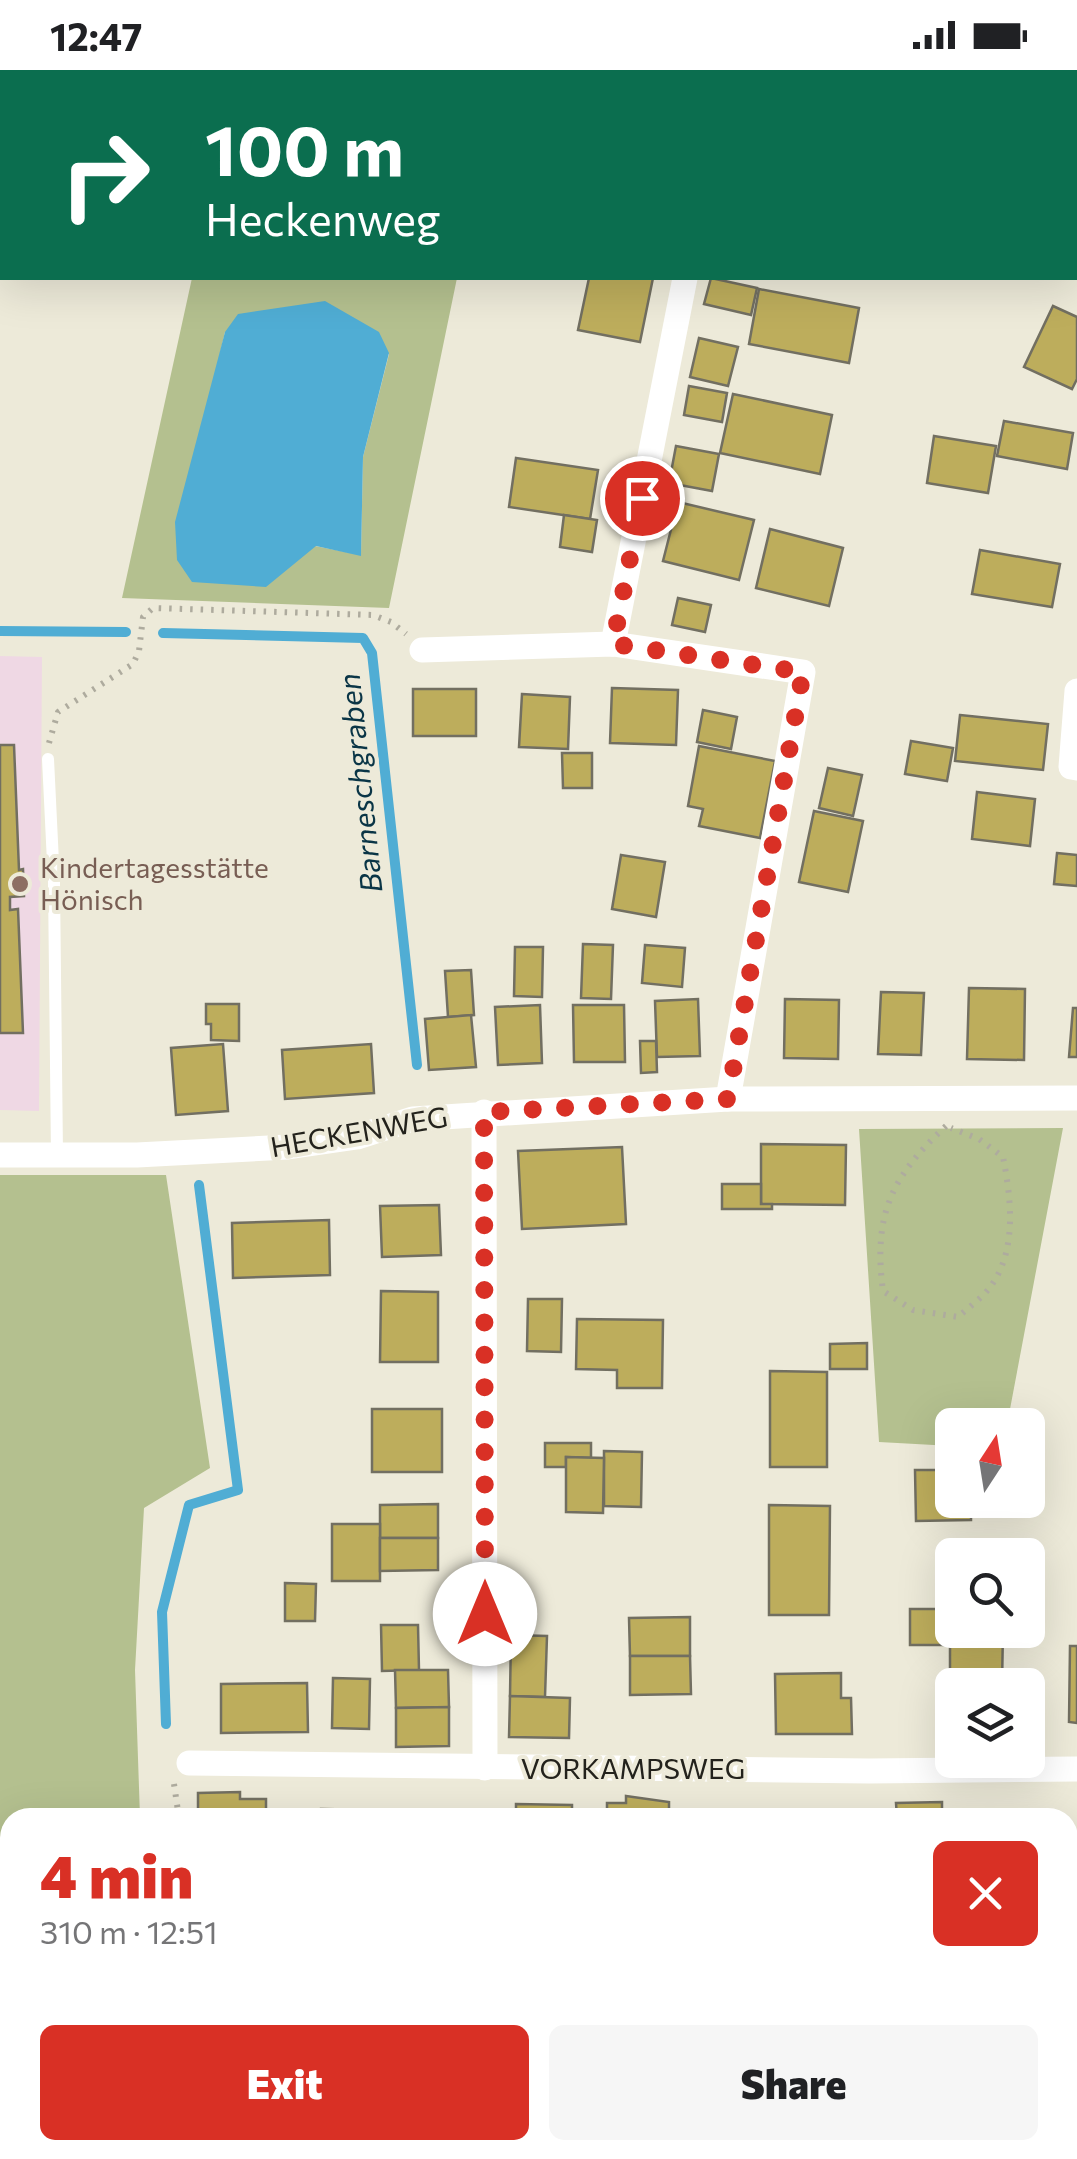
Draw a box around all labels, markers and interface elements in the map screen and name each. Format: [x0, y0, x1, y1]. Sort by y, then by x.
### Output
text: 12:47 [50, 12, 142, 59]
text: 100 m [205, 105, 404, 190]
icon: right [40, 110, 170, 240]
text: Heckenweg [205, 190, 440, 245]
pin [600, 456, 685, 541]
icon: arrive [615, 471, 670, 526]
water label: Barneschgraben [329, 672, 388, 895]
place label: Kindertagesstätte Hönisch [40, 850, 269, 916]
marker: Kindertagesstätte Hönisch [9, 873, 31, 895]
street label: HECKENWEG [268, 1099, 450, 1163]
north arrow [935, 1408, 1045, 1518]
map controls [935, 1408, 1045, 1778]
button: search [935, 1538, 1045, 1648]
position arrow [433, 1562, 537, 1666]
button: layers [935, 1668, 1045, 1778]
street label: VORKAMPSWEG [521, 1751, 745, 1785]
text: 4 min [40, 1837, 193, 1910]
button: close [933, 1841, 1038, 1946]
text: 310 m · 12:51 [40, 1911, 218, 1951]
button: Exit [40, 2025, 529, 2140]
button: Share [549, 2025, 1038, 2140]

